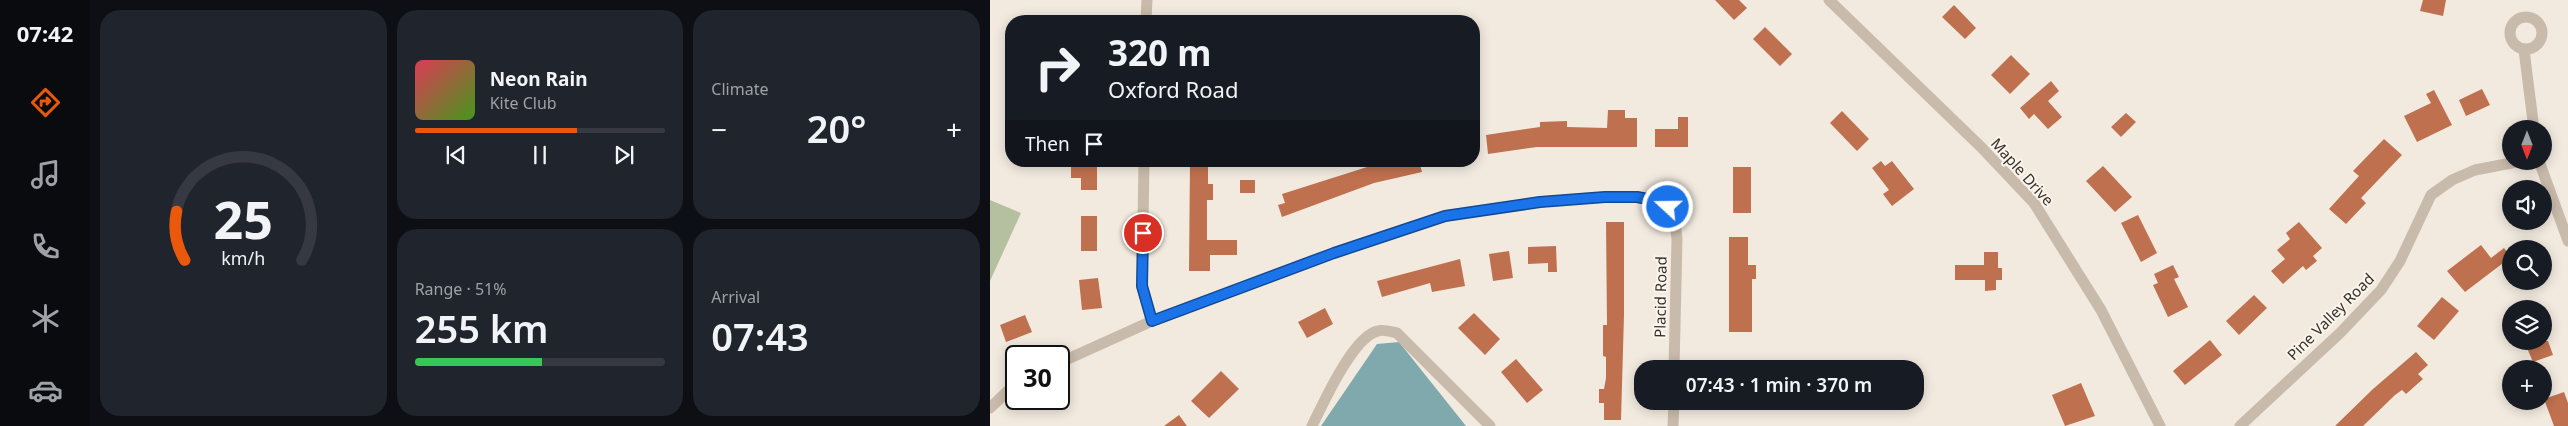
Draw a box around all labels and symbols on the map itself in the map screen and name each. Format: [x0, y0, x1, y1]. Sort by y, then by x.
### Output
north arrow [2502, 120, 2552, 170]
street label: Maple Drive [1987, 133, 2058, 209]
position arrow [1641, 180, 1693, 232]
pin [1122, 212, 1164, 254]
street label: Placid Road [1649, 256, 1671, 338]
street label: Pine Valley Road [2282, 268, 2378, 364]
speed limit sign: 30 [1005, 345, 1070, 410]

